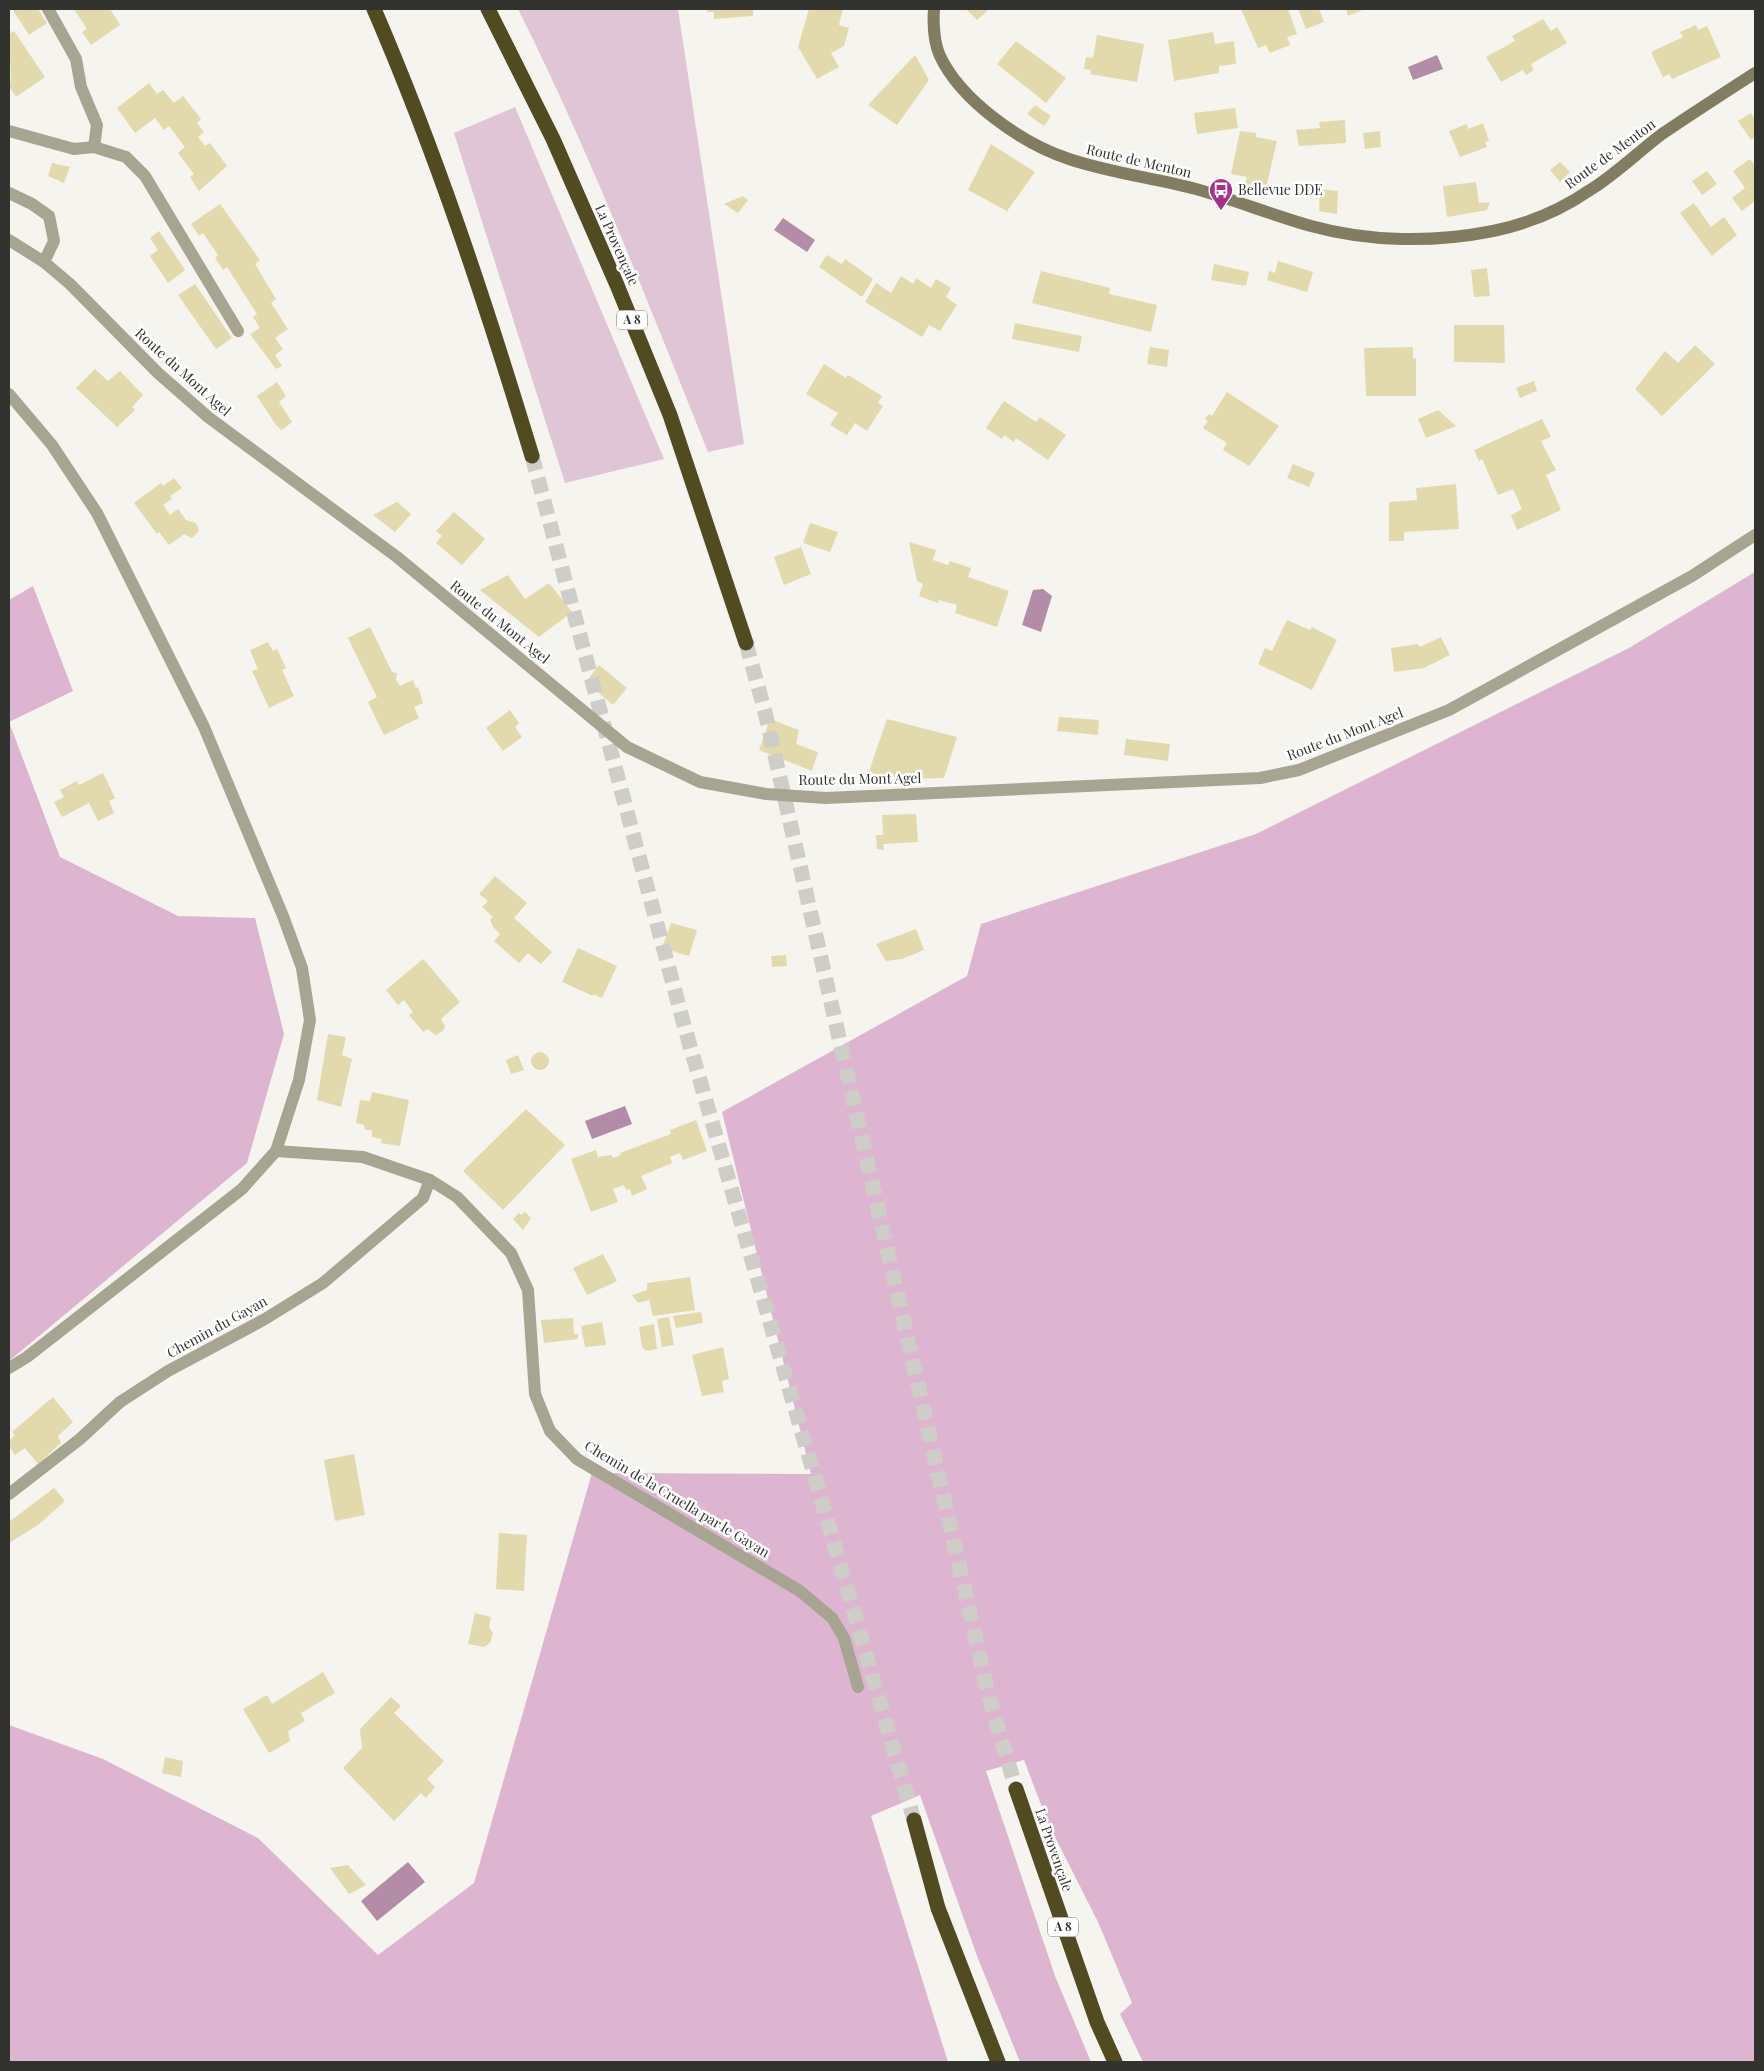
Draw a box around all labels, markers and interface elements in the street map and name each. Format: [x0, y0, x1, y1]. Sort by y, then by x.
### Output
street label: Route de Menton [1561, 114, 1659, 193]
street label: Route de Menton [1085, 139, 1194, 182]
bus stop icon: Bellevue DDE [1208, 177, 1234, 211]
place label: Bellevue DDE [1238, 180, 1323, 199]
street label: La Provençale [591, 201, 644, 288]
road number: A 8 [617, 310, 647, 330]
street label: Route du Mont Agel [131, 323, 235, 420]
street label: Route du Mont Agel [447, 576, 554, 668]
street label: Route du Mont Agel [1284, 703, 1406, 764]
street label: Route du Mont Agel [798, 768, 922, 789]
street label: Chemin du Gayan [163, 1291, 271, 1362]
street label: Chemin de la Cruella par le Gayan [581, 1436, 774, 1562]
street label: La Provençale [1031, 1806, 1078, 1894]
road number: A 8 [1048, 1918, 1078, 1936]

